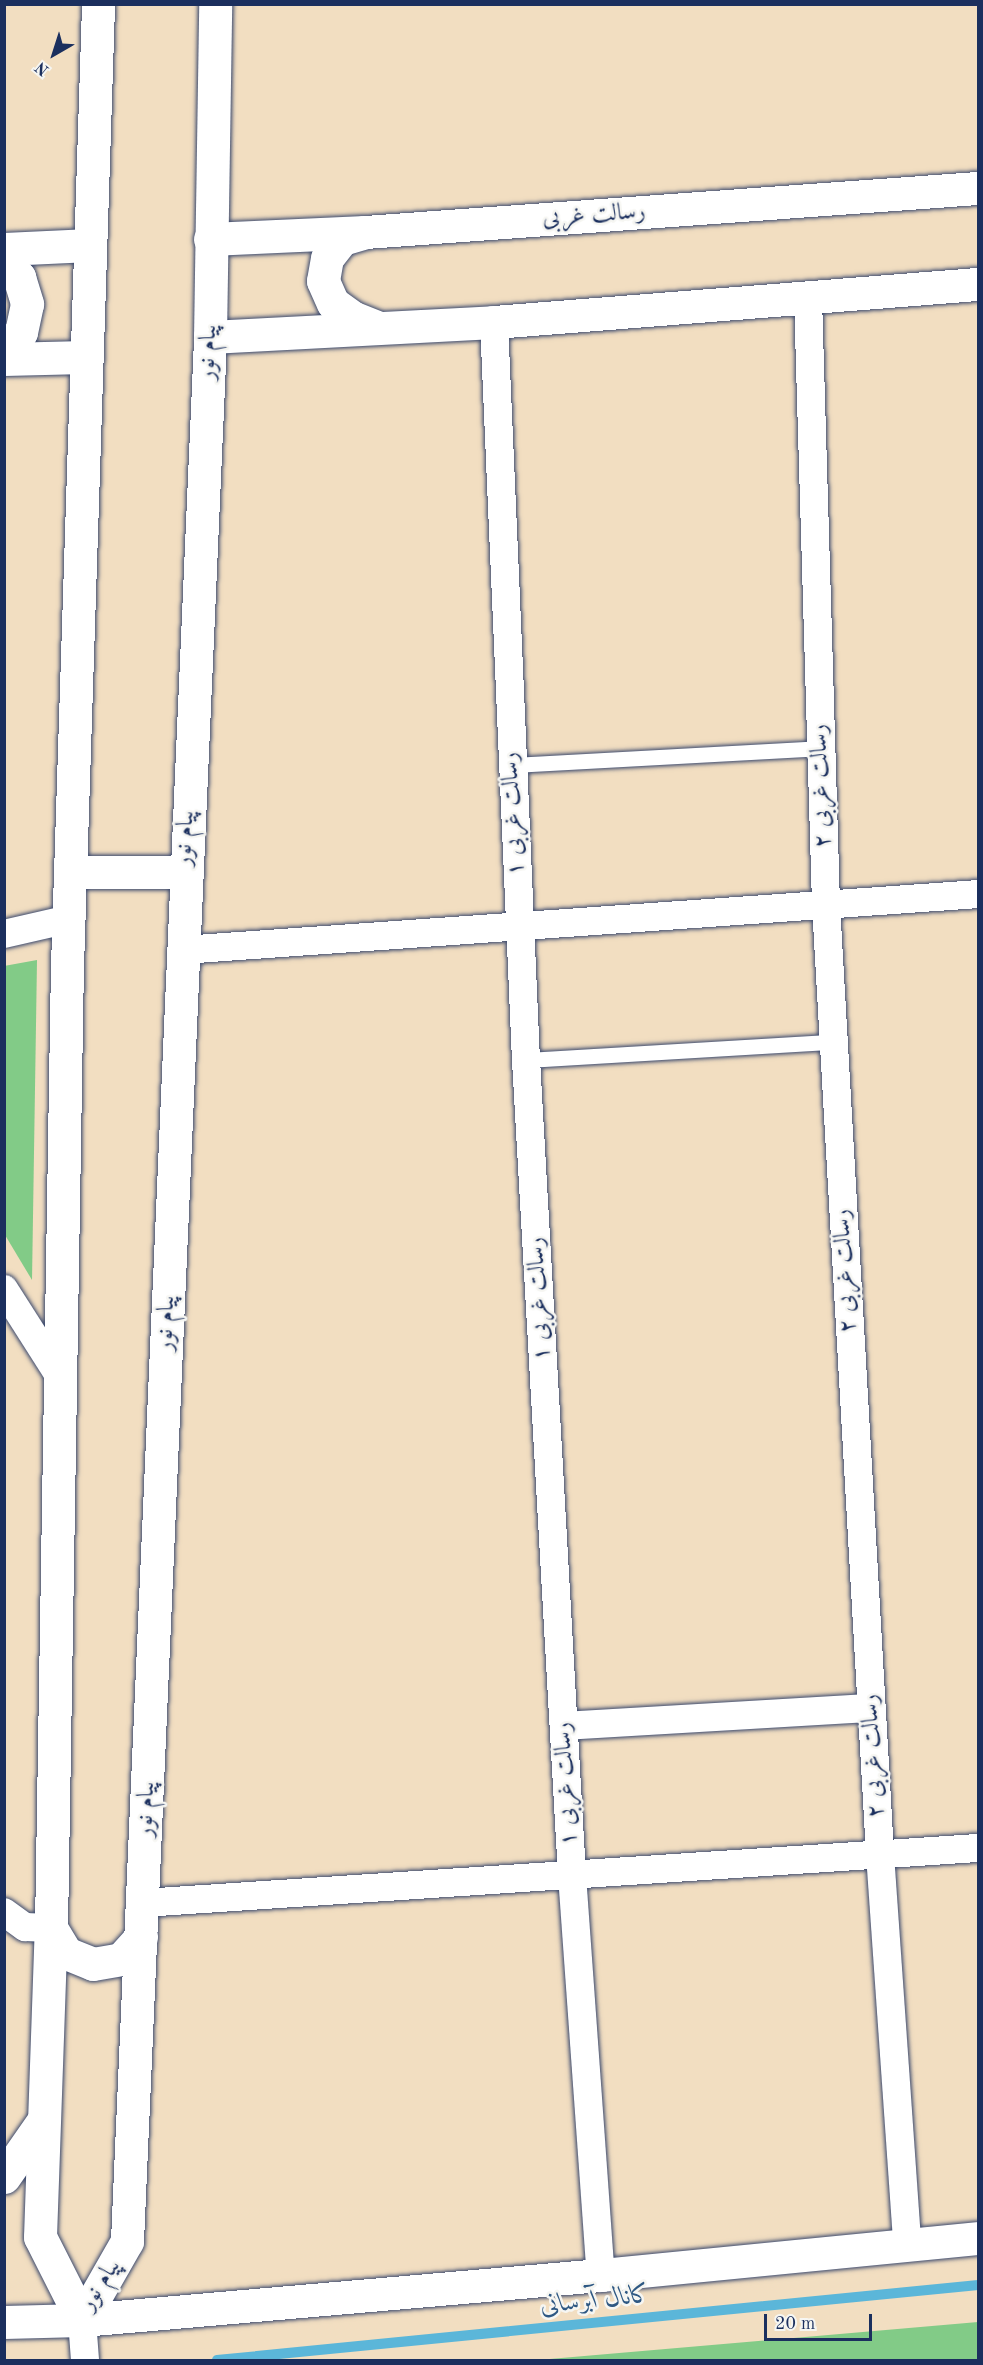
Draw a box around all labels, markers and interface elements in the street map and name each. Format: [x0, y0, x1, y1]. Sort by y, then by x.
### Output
north arrow [24, 24, 84, 84]
text: N [33, 58, 52, 78]
street label: رسالت غربی [541, 198, 647, 234]
street label: پیام نور [194, 323, 224, 381]
street label: رسالت غربی ۲ [805, 723, 839, 849]
street label: رسالت غربی ۱ [496, 751, 532, 877]
street label: پیام نور [170, 809, 202, 867]
street label: رسالت غربی ۲ [828, 1208, 864, 1334]
street label: رسالت غربی ۱ [522, 1236, 558, 1362]
street label: پیام نور [152, 1294, 182, 1352]
street label: رسالت غربی ۲ [856, 1693, 892, 1819]
street label: رسالت غربی ۱ [549, 1721, 585, 1847]
street label: پیام نور [132, 1780, 162, 1838]
street label: پیام نور [74, 2253, 128, 2317]
water label: کانال آبرسانی [539, 2280, 653, 2322]
scale bar [767, 2302, 875, 2340]
text: 20 m [775, 2315, 815, 2333]

